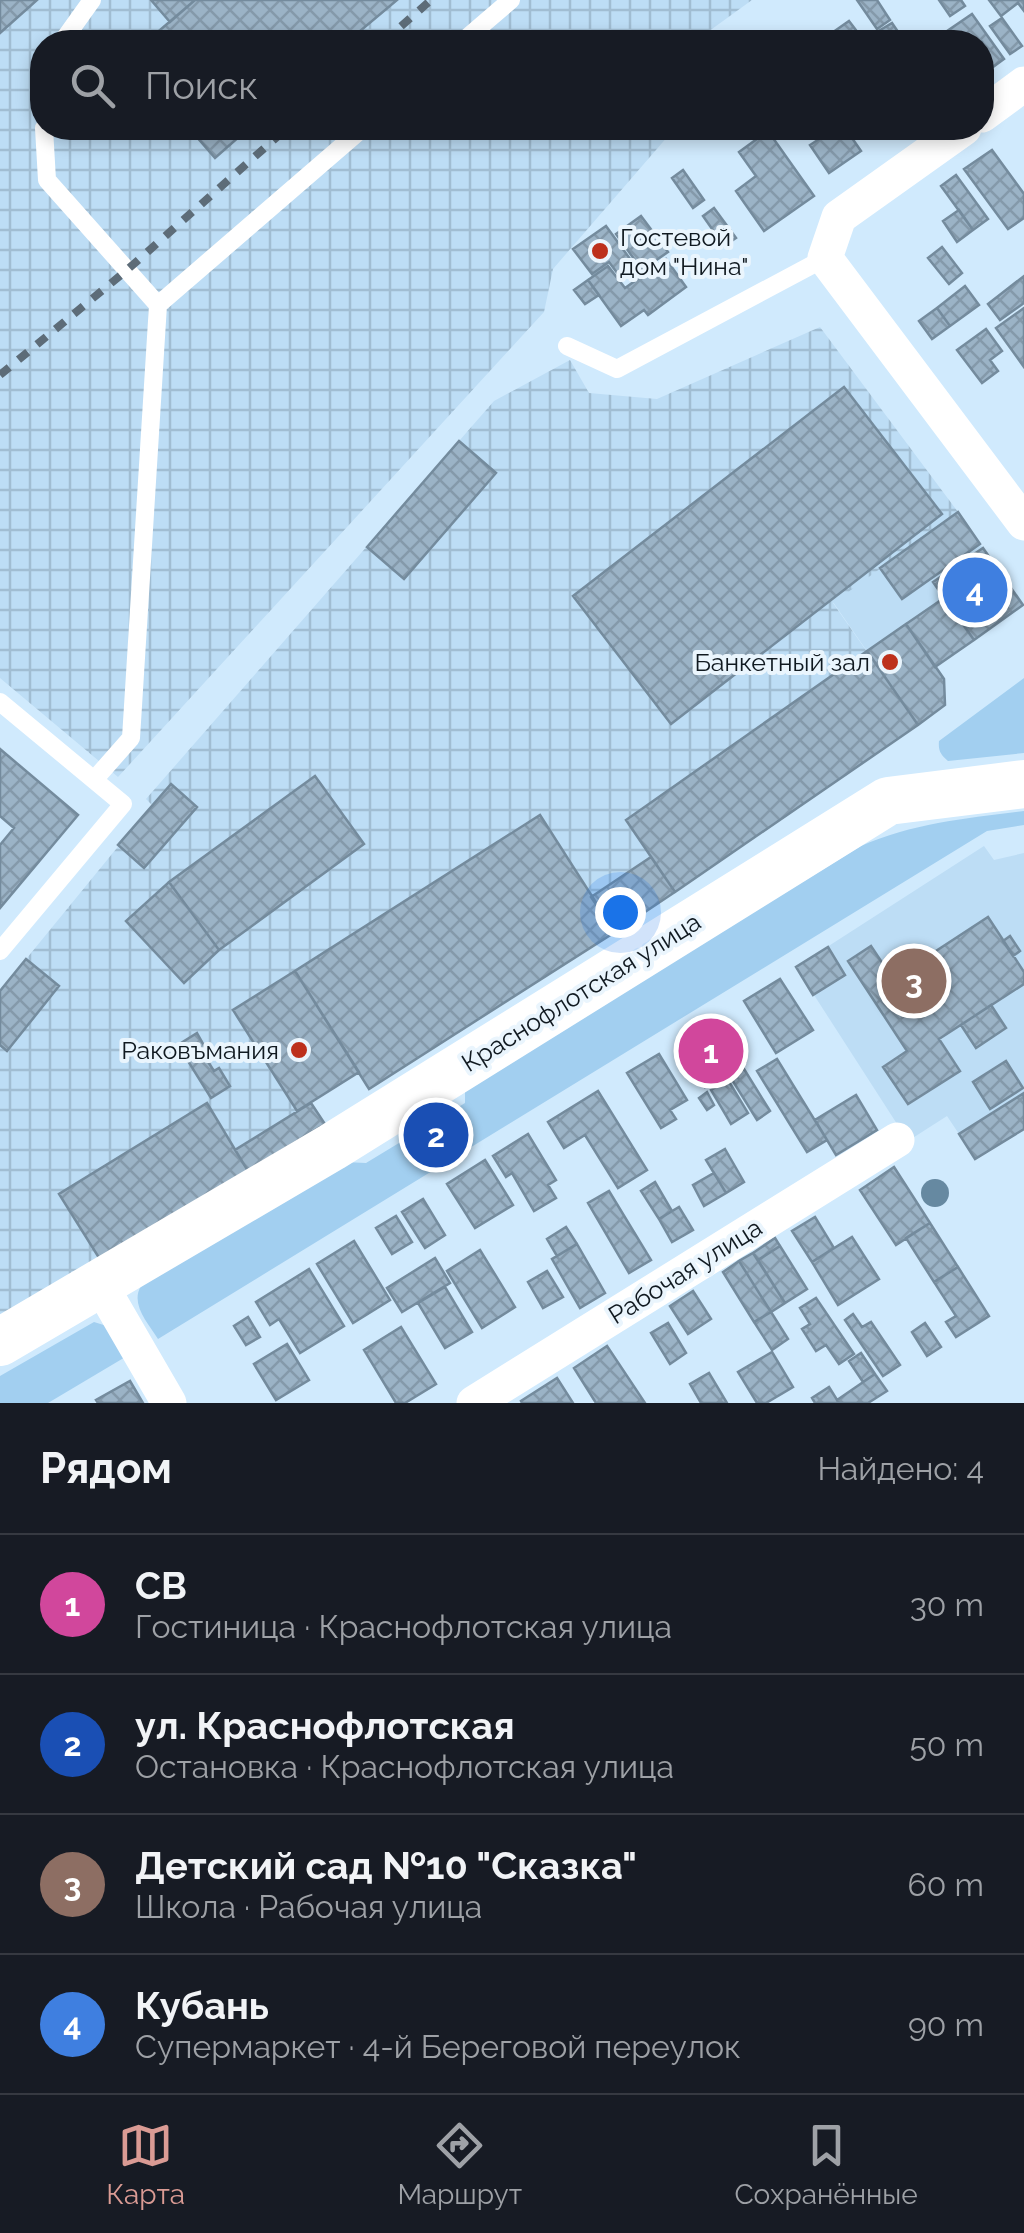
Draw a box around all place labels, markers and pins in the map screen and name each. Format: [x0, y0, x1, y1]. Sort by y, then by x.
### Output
place label: Гостевой дом "Нина" [620, 222, 749, 281]
marker: Гостевой дом "Нина" [589, 240, 611, 262]
pin: 4 [942, 552, 1008, 628]
place label: Банкетный зал [694, 647, 870, 677]
marker: Банкетный зал [879, 651, 901, 673]
pin: 3 [882, 944, 946, 1018]
pin: 1 [678, 1014, 744, 1088]
place label: Раковъмания [121, 1035, 279, 1065]
marker: Раковъмания [288, 1039, 310, 1061]
pin: 2 [404, 1098, 468, 1172]

